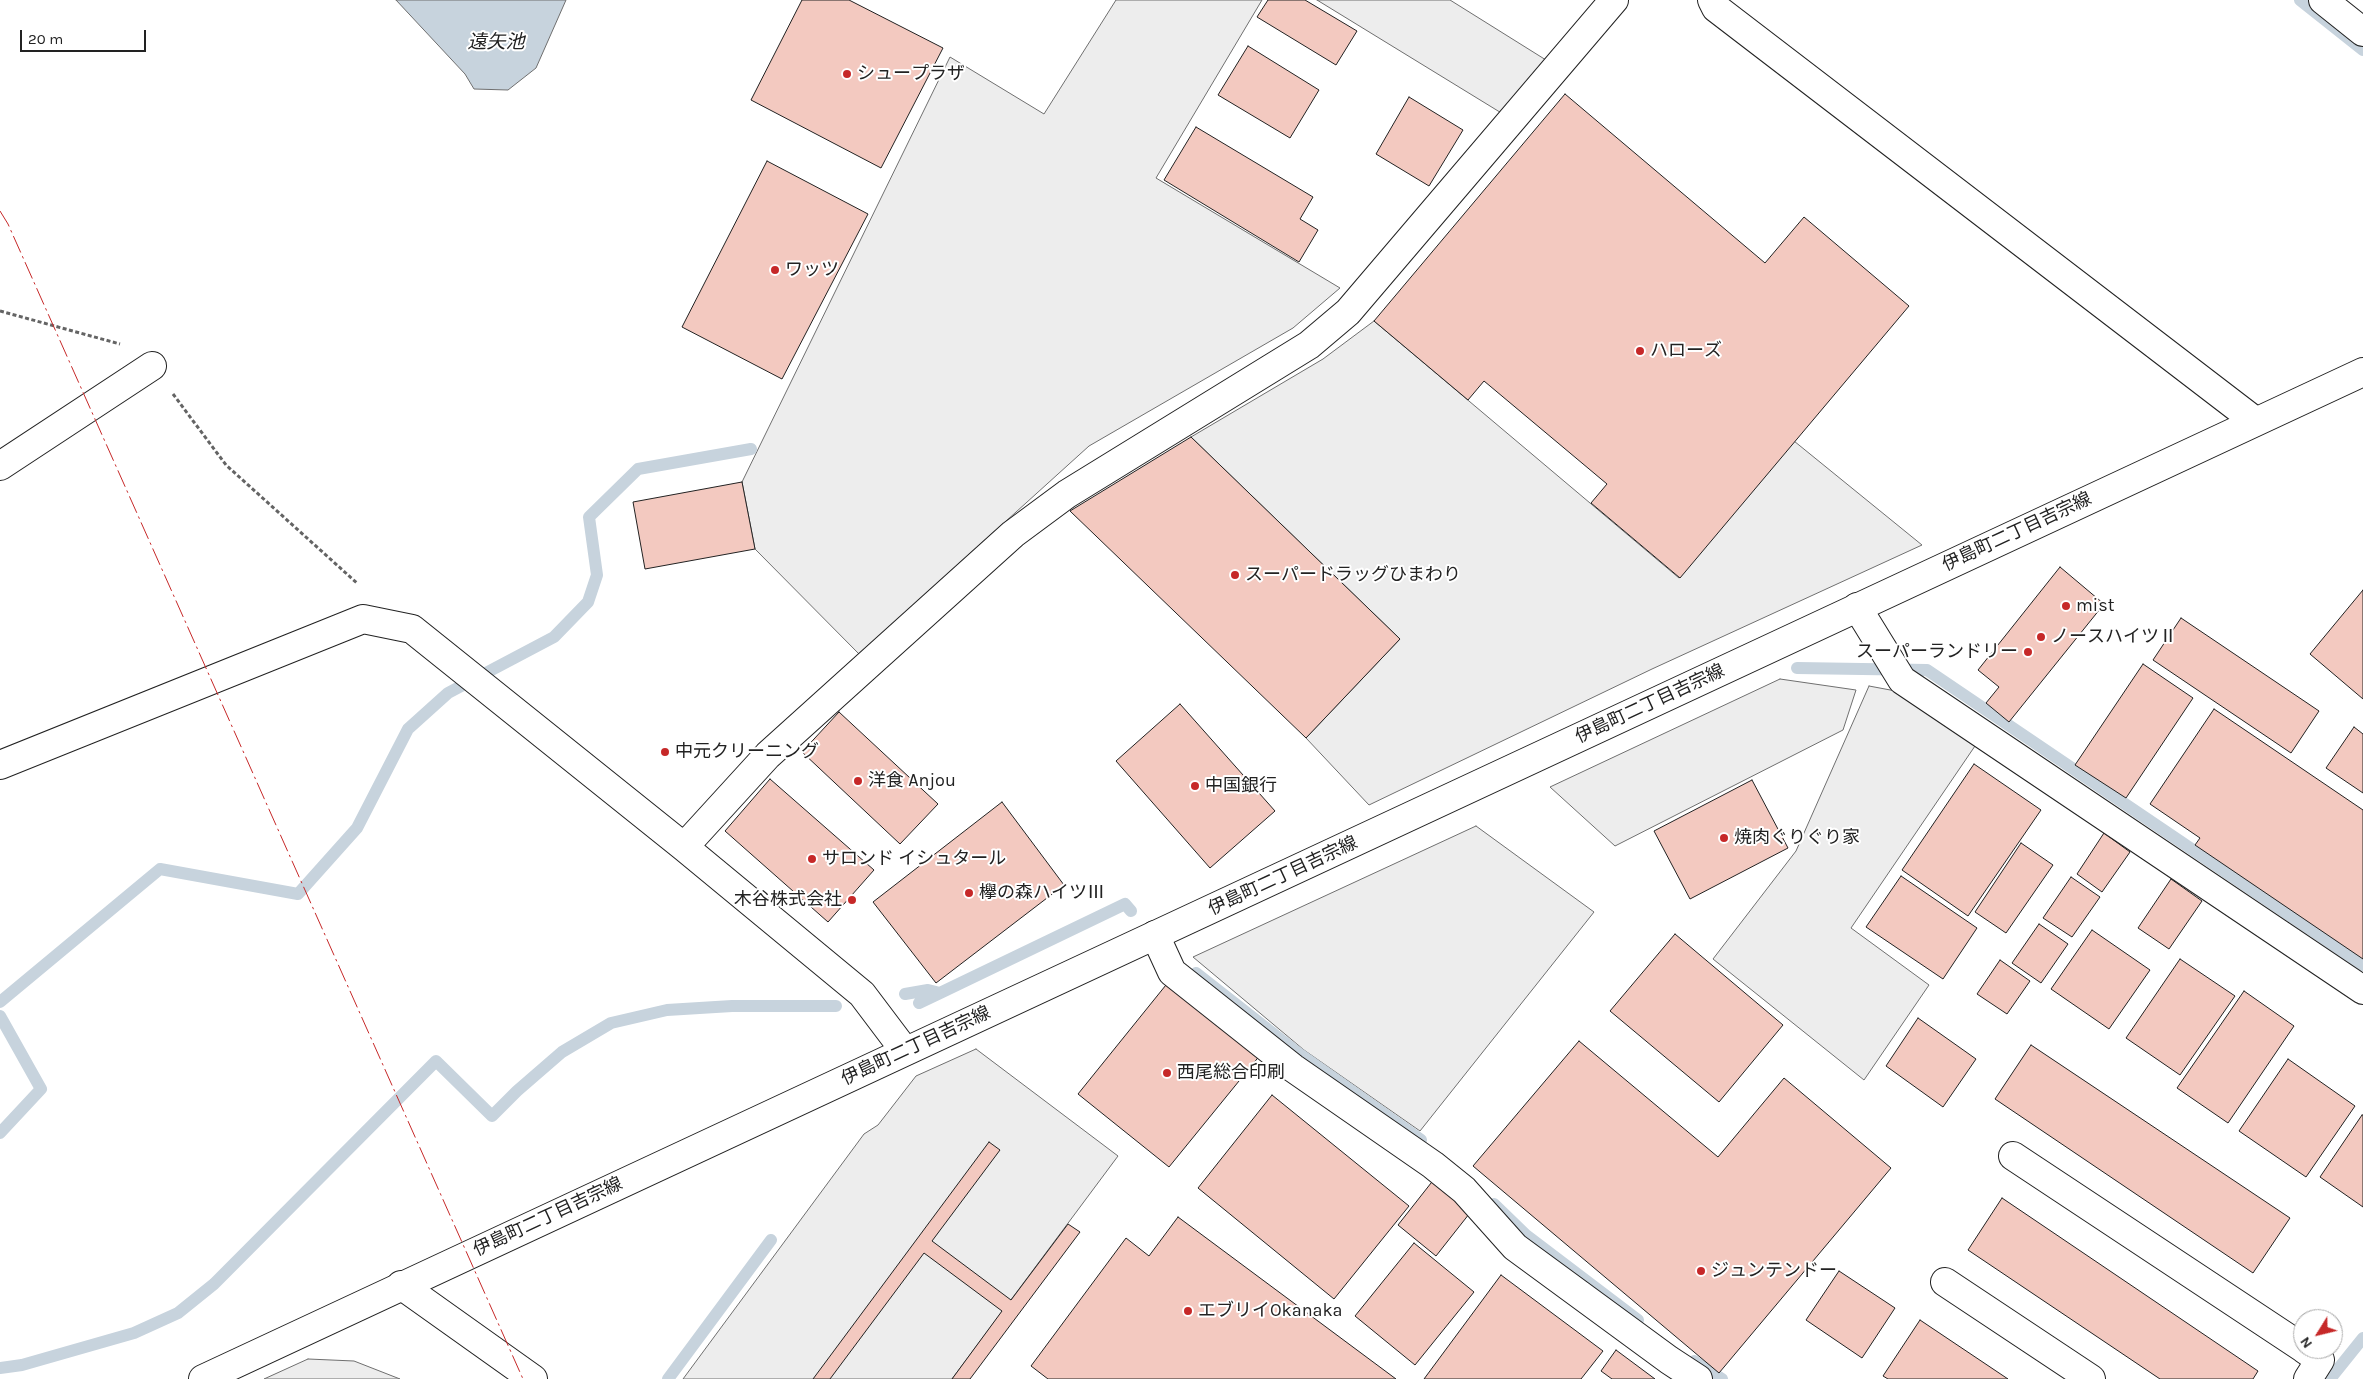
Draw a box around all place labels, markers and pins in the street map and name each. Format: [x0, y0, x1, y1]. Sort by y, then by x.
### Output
place label: シュープラザ [857, 63, 965, 85]
marker: シュープラザ [841, 68, 853, 80]
place label: ワッツ [785, 259, 839, 281]
marker: ワッツ [769, 264, 781, 276]
place label: ハローズ [1650, 340, 1722, 362]
marker: ハローズ [1634, 345, 1646, 357]
place label: スーパードラッグひまわり [1245, 564, 1461, 586]
marker: スーパードラッグひまわり [1229, 569, 1241, 581]
place label: mist [2076, 595, 2114, 617]
marker: mist [2060, 600, 2072, 612]
place label: ノースハイツⅡ [2051, 626, 2177, 648]
marker: ノースハイツⅡ [2035, 631, 2047, 643]
place label: スーパーランドリー [1856, 641, 2018, 663]
marker: スーパーランドリー [2022, 646, 2034, 658]
place label: 中元クリーニング [675, 741, 819, 763]
marker: 中元クリーニング [659, 746, 671, 758]
place label: 洋食 Anjou [868, 770, 956, 792]
marker: 洋食 Anjou [852, 775, 864, 787]
place label: 中国銀行 [1205, 775, 1277, 797]
marker: 中国銀行 [1189, 780, 1201, 792]
place label: 焼肉ぐりぐり家 [1734, 827, 1860, 849]
marker: 焼肉ぐりぐり家 [1718, 832, 1730, 844]
place label: サロンド イシュタール [822, 848, 1006, 870]
marker: サロンド イシュタール [806, 853, 818, 865]
place label: 欅の森ハイツⅢ [979, 882, 1105, 904]
marker: 欅の森ハイツⅢ [963, 887, 975, 899]
place label: 木谷株式会社 [734, 889, 842, 911]
marker: 木谷株式会社 [846, 894, 858, 906]
place label: 西尾総合印刷 [1177, 1062, 1285, 1084]
marker: 西尾総合印刷 [1161, 1067, 1173, 1079]
place label: ジュンテンドー [1711, 1260, 1837, 1282]
marker: ジュンテンドー [1695, 1265, 1707, 1277]
place label: エブリイOkanaka [1198, 1300, 1342, 1322]
marker: エブリイOkanaka [1182, 1305, 1194, 1317]

